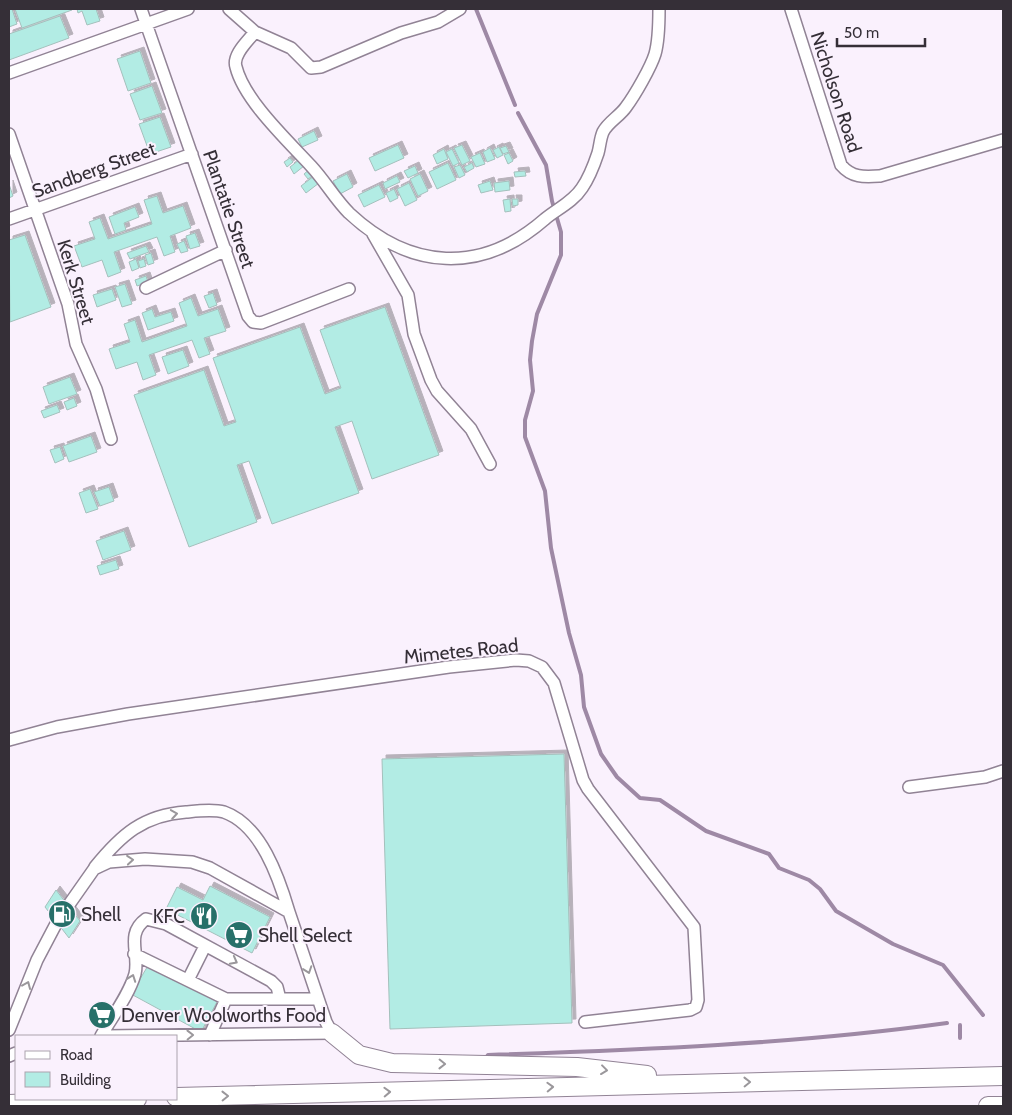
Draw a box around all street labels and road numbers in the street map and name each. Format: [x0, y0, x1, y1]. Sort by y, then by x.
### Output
street label: Nicholson Road [806, 29, 866, 155]
street label: Sandberg Street [29, 137, 160, 203]
street label: Plantatie Street [198, 147, 260, 272]
street label: Kerk Street [52, 237, 100, 328]
street label: Mimetes Road [403, 634, 519, 668]

